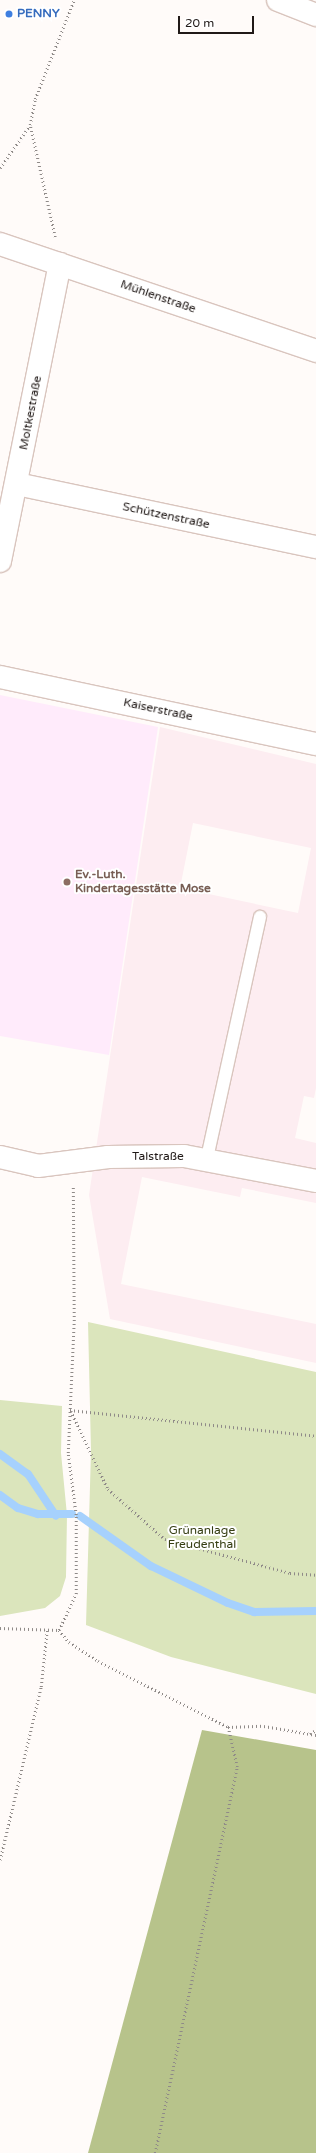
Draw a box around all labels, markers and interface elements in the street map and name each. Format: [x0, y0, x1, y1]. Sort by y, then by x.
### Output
place label: PENNY [17, 7, 60, 21]
scale bar [180, 8, 256, 34]
marker: PENNY [4, 9, 14, 19]
text: 20 m [185, 16, 214, 30]
street label: Mühlenstraße [118, 277, 198, 317]
street label: Moltkestraße [17, 375, 45, 451]
street label: Schützenstraße [121, 500, 211, 532]
street label: Kaiserstraße [122, 696, 194, 724]
place label: Ev.-Luth. Kindertagesstätte Mose [75, 868, 211, 896]
marker: Ev.-Luth. Kindertagesstätte Mose [62, 877, 72, 887]
street label: Talstraße [132, 1150, 184, 1164]
park label: Grünanlage Freudenthal [168, 1524, 236, 1552]

